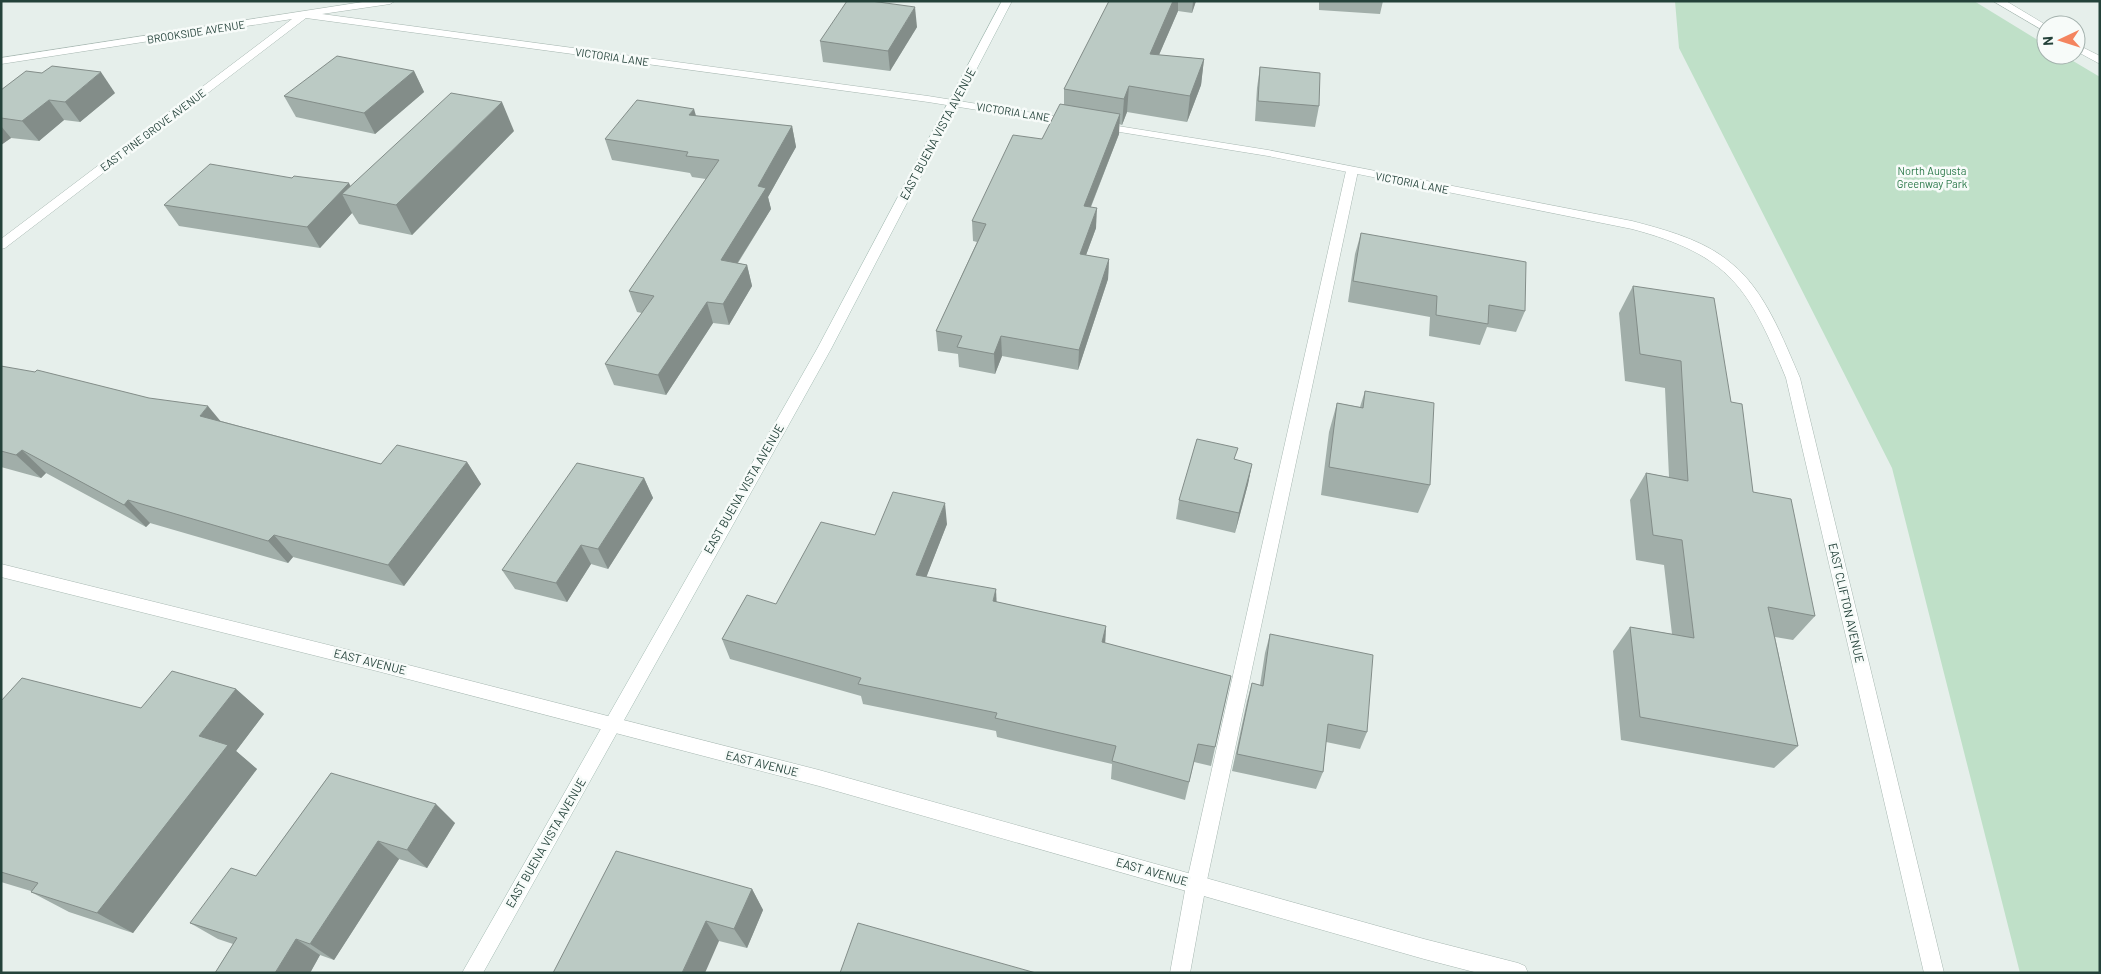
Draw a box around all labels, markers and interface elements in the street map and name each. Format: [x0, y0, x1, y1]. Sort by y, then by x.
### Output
north arrow [2036, 15, 2086, 65]
street label: BROOKSIDE AVENUE [146, 17, 246, 46]
text: N [2039, 36, 2056, 46]
street label: VICTORIA LANE [574, 45, 650, 68]
street label: EAST BUENA VISTA AVENUE [896, 65, 978, 202]
street label: EAST PINE GROVE AVENUE [97, 85, 208, 174]
street label: VICTORIA LANE [975, 99, 1051, 124]
park label: North Augusta Greenway Park [1897, 164, 1968, 190]
street label: VICTORIA LANE [1374, 169, 1450, 196]
street label: EAST BUENA VISTA AVENUE [700, 421, 786, 556]
street label: EAST CLIFTON AVENUE [1826, 542, 1868, 664]
street label: EAST AVENUE [333, 645, 408, 677]
street label: EAST AVENUE [725, 747, 800, 779]
street label: EAST BUENA VISTA AVENUE [502, 775, 588, 910]
street label: EAST AVENUE [1115, 854, 1190, 888]

